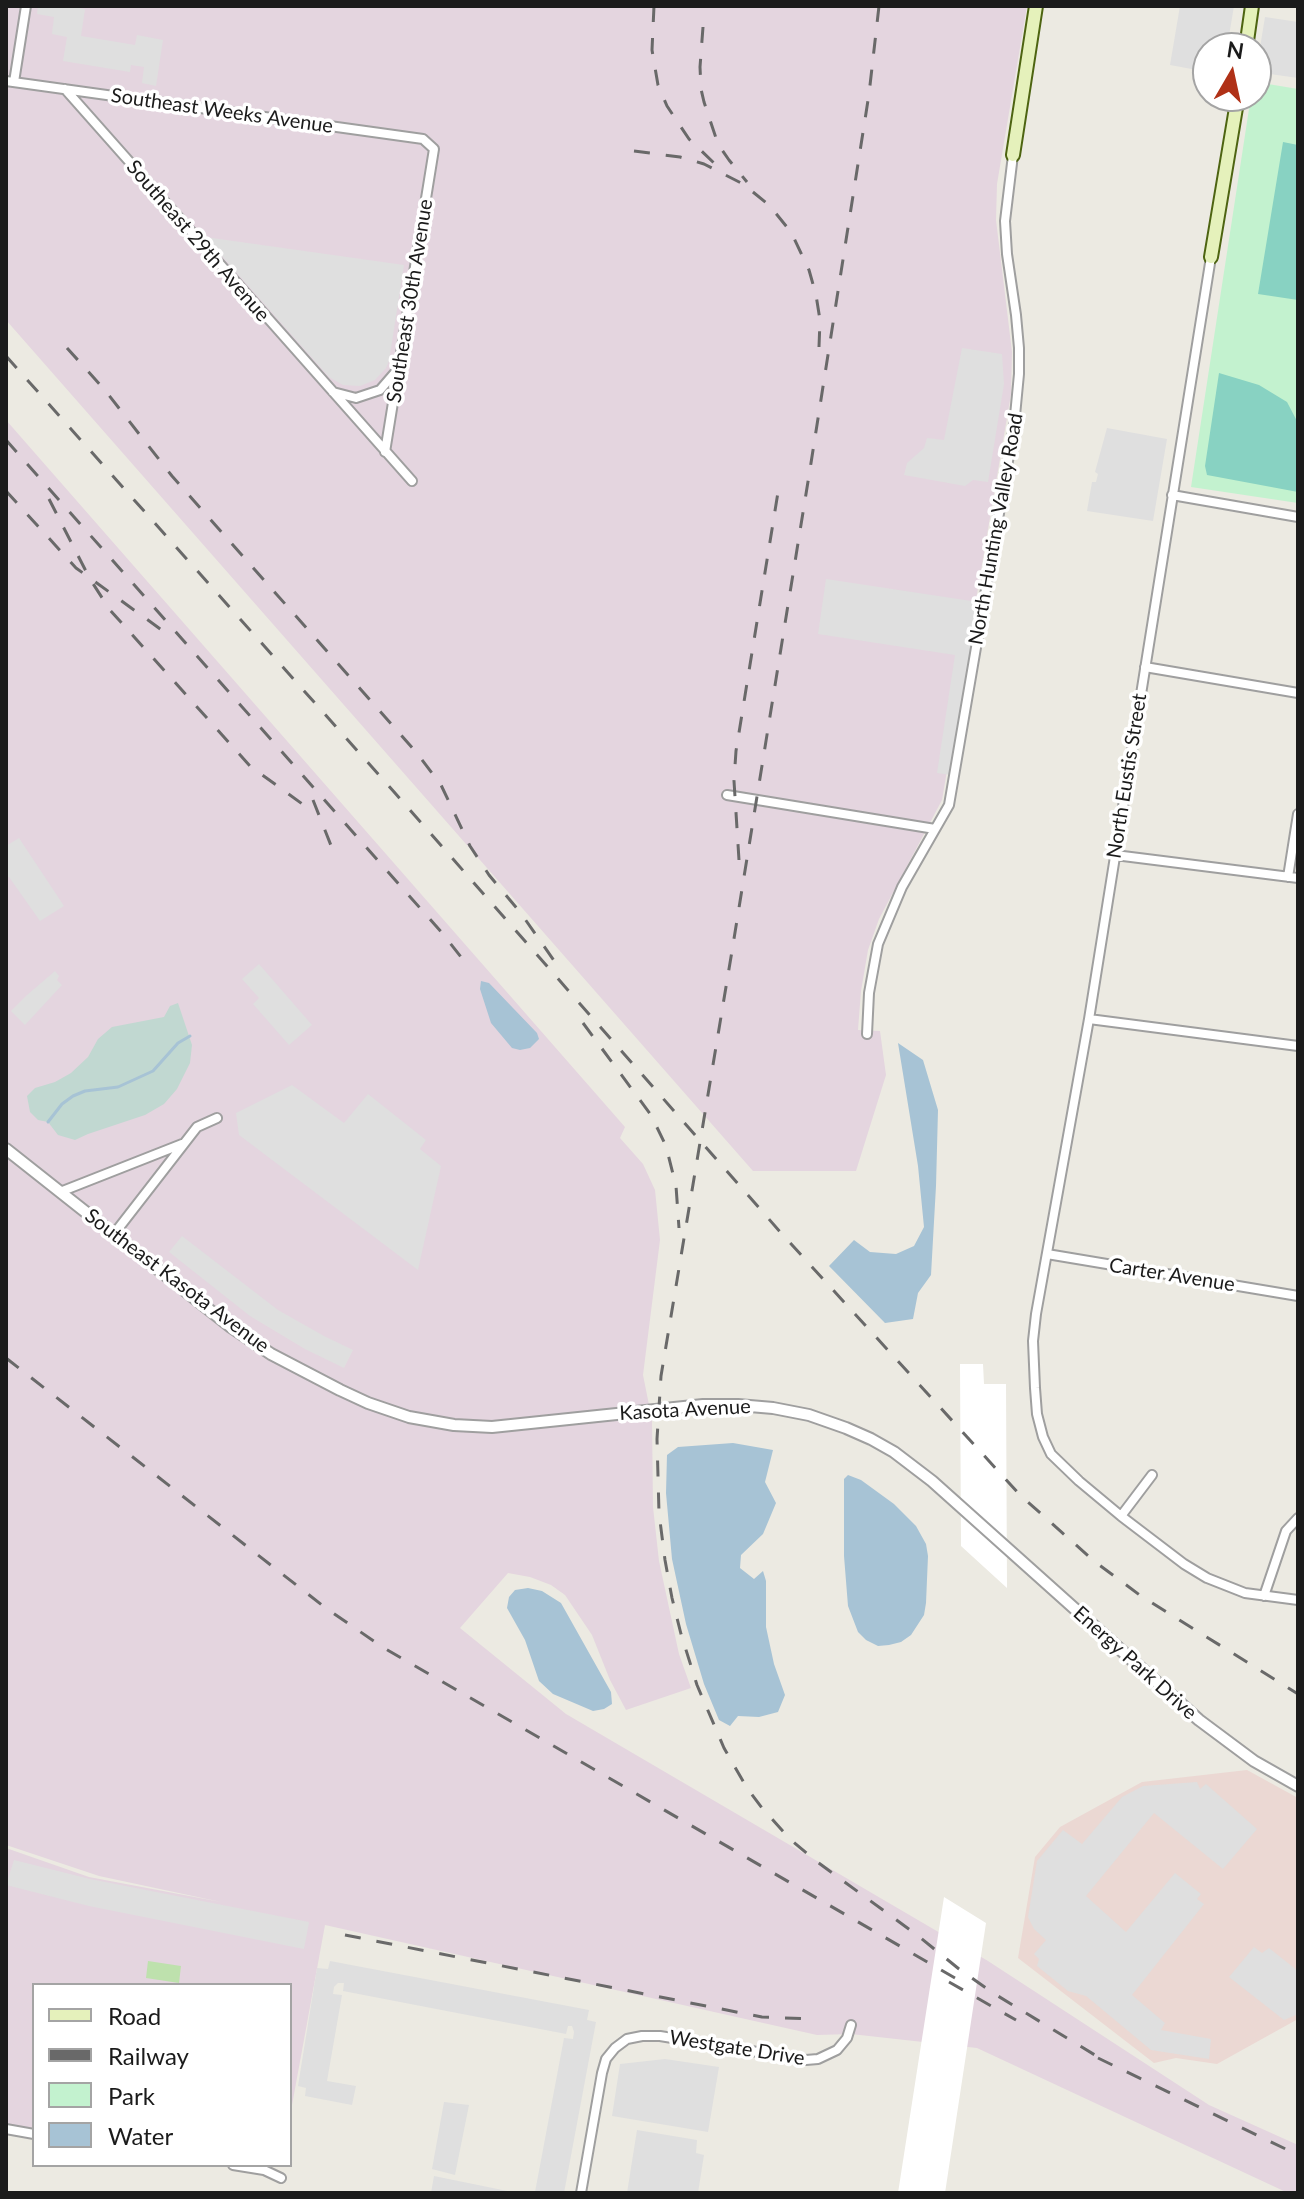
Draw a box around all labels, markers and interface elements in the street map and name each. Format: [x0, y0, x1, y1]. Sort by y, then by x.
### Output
north arrow [1192, 32, 1272, 112]
text: N [1225, 35, 1246, 64]
street label: Southeast Weeks Avenue [109, 84, 335, 138]
street label: Southeast 29th Avenue [121, 155, 275, 327]
street label: Southeast 30th Avenue [382, 197, 438, 405]
street label: North Hunting Valley Road [964, 411, 1028, 647]
street label: North Eustis Street [1102, 692, 1152, 860]
street label: Southeast Kasota Avenue [80, 1204, 274, 1358]
street label: Carter Avenue [1107, 1253, 1237, 1297]
street label: Kasota Avenue [619, 1395, 751, 1425]
street label: Energy Park Drive [1068, 1601, 1202, 1725]
legend [32, 1983, 292, 2167]
text: Road [108, 2001, 161, 2030]
street label: Westgate Drive [668, 2025, 806, 2071]
text: Railway [108, 2041, 189, 2070]
text: Park [108, 2081, 155, 2110]
text: Water [108, 2121, 173, 2150]

